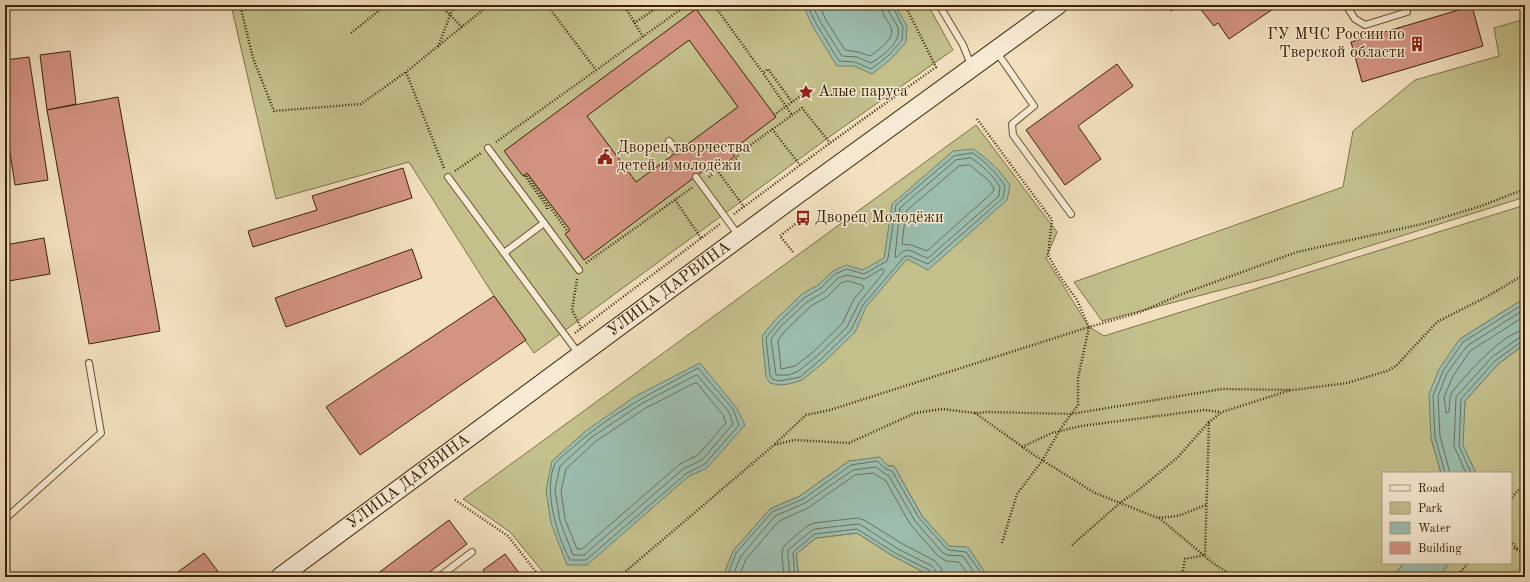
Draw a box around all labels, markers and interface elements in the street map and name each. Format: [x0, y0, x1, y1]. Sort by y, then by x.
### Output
place label: ГУ МЧС России по Тверской области [1267, 27, 1405, 61]
building icon: ГУ МЧС России по Тверской области [1408, 35, 1426, 53]
place icon: Алые паруса [797, 83, 815, 101]
place label: Алые паруса [818, 84, 908, 100]
place label: Дворец творчества детей и молодёжи [617, 140, 750, 174]
public building icon: Дворец творчества детей и молодёжи [596, 148, 614, 166]
bus stop icon: Дворец Молодёжи [794, 209, 812, 227]
place label: Дворец Молодёжи [815, 210, 944, 226]
street label: УЛИЦА ДАРВИНА [605, 239, 734, 340]
street label: УЛИЦА ДАРВИНА [344, 431, 473, 532]
legend [1382, 472, 1512, 564]
text: Road [1418, 483, 1445, 495]
text: Park [1418, 503, 1443, 515]
text: Water [1418, 523, 1451, 535]
text: Building [1418, 543, 1462, 555]

